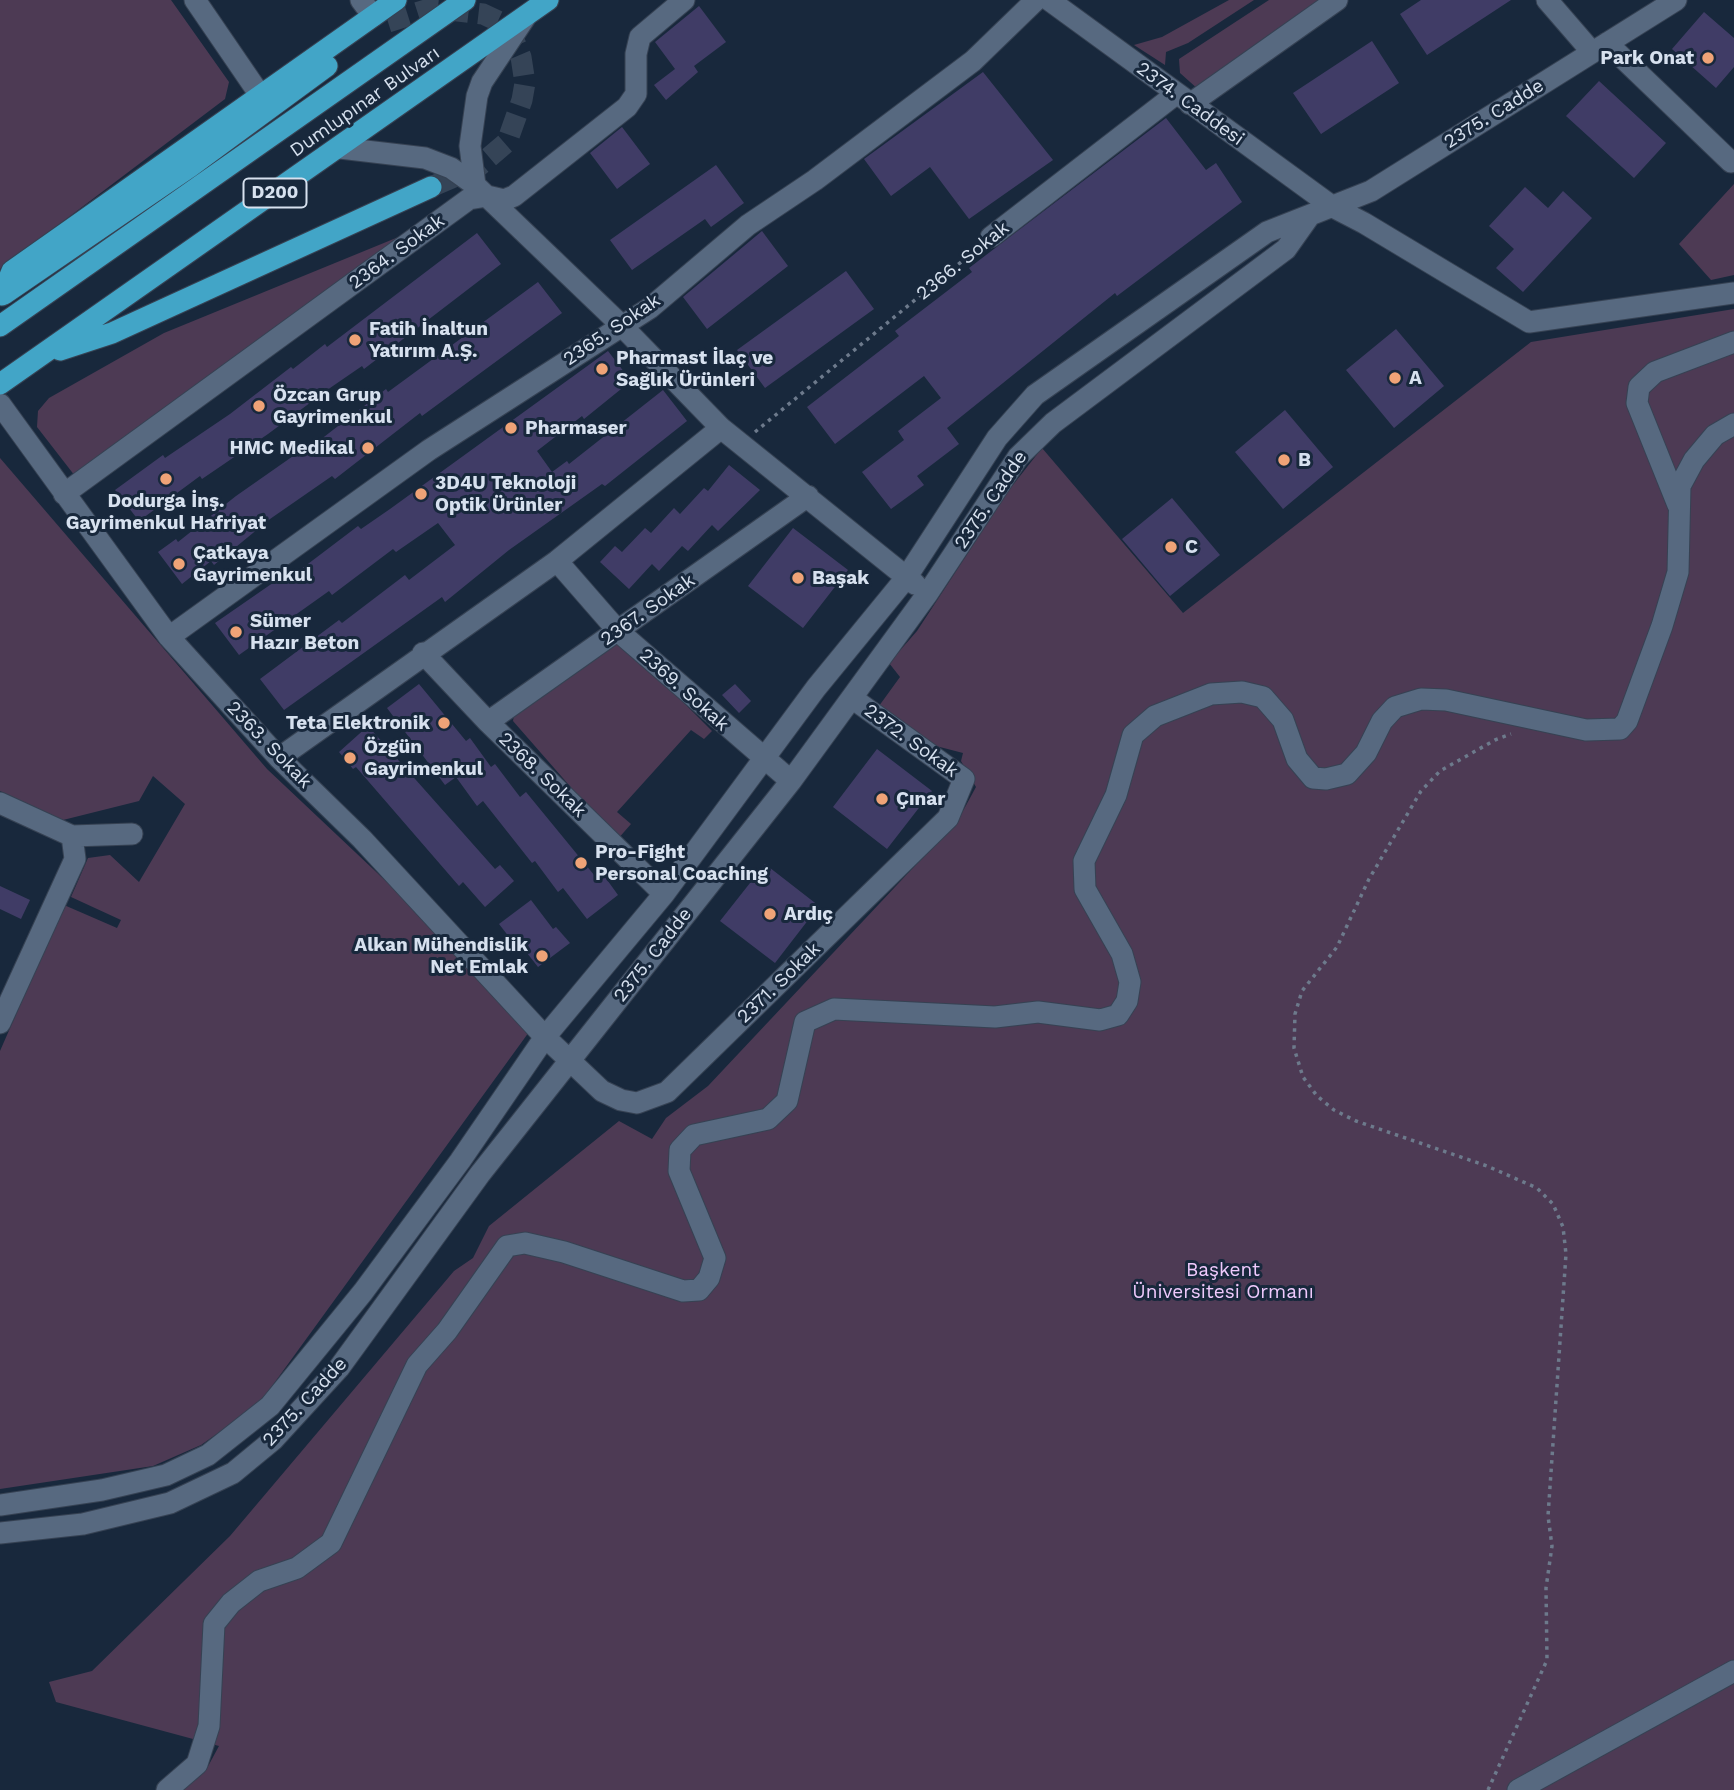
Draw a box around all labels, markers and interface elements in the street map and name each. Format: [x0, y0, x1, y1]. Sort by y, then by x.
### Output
street label: Dumlupınar Bulvarı [286, 42, 444, 162]
place label: Park Onat [1600, 47, 1694, 69]
marker: Park Onat [1700, 50, 1716, 66]
street label: 2374. Caddesi [1132, 57, 1248, 151]
street label: 2375. Cadde [1440, 74, 1548, 154]
road number: D200 [244, 178, 306, 208]
street label: 2364. Sokak [345, 210, 449, 294]
street label: 2366. Sokak [912, 217, 1014, 305]
street label: 2365. Sokak [559, 289, 665, 371]
place label: Fatih İnaltun Yatırım A.Ş. [369, 318, 488, 362]
marker: Fatih İnaltun Yatırım A.Ş. [347, 332, 363, 348]
place label: Pharmast İlaç ve Sağlık Ürünleri [616, 347, 773, 391]
marker: Pharmast İlaç ve Sağlık Ürünleri [594, 361, 610, 377]
place label: A [1409, 367, 1422, 389]
marker: A [1387, 370, 1403, 386]
place label: Özcan Grup Gayrimenkul [273, 384, 392, 428]
marker: Özcan Grup Gayrimenkul [251, 398, 267, 414]
place label: Pharmaser [525, 417, 627, 439]
marker: Pharmaser [503, 420, 519, 436]
place label: HMC Medikal [230, 437, 354, 459]
marker: HMC Medikal [360, 440, 376, 456]
street label: 2375. Cadde [950, 447, 1032, 553]
place label: B [1298, 449, 1311, 471]
marker: B [1276, 452, 1292, 468]
marker: Dodurga İnş. Gayrimenkul Hafriyat [158, 471, 174, 487]
place label: 3D4U Teknoloji Optik Ürünler [435, 472, 576, 516]
marker: 3D4U Teknoloji Optik Ürünler [413, 486, 429, 502]
place label: Dodurga İnş. Gayrimenkul Hafriyat [66, 490, 266, 534]
place label: C [1185, 536, 1198, 558]
marker: C [1163, 539, 1179, 555]
place label: Çatkaya Gayrimenkul [193, 542, 312, 586]
marker: Çatkaya Gayrimenkul [171, 556, 187, 572]
place label: Başak [812, 567, 869, 589]
street label: 2367. Sokak [597, 569, 699, 651]
marker: Başak [790, 570, 806, 586]
place label: Sümer Hazır Beton [250, 610, 359, 654]
marker: Sümer Hazır Beton [228, 624, 244, 640]
street label: 2369. Sokak [635, 644, 733, 736]
street label: 2363. Sokak [222, 697, 316, 793]
street label: 2372. Sokak [860, 699, 962, 783]
place label: Teta Elektronik [286, 712, 430, 734]
marker: Teta Elektronik [436, 715, 452, 731]
street label: 2368. Sokak [494, 728, 590, 822]
place label: Özgün Gayrimenkul [364, 736, 483, 780]
marker: Özgün Gayrimenkul [342, 750, 358, 766]
place label: Çınar [896, 788, 945, 810]
marker: Çınar [874, 791, 890, 807]
place label: Pro-Fight Personal Coaching [595, 841, 768, 885]
marker: Pro-Fight Personal Coaching [573, 855, 589, 871]
street label: 2375. Cadde [609, 903, 697, 1007]
place label: Ardıç [784, 903, 833, 925]
marker: Ardıç [762, 906, 778, 922]
place label: Alkan Mühendislik Net Emlak [354, 934, 528, 978]
street label: 2371. Sokak [733, 938, 825, 1028]
marker: Alkan Mühendislik Net Emlak [534, 948, 550, 964]
park label: Başkent Üniversitesi Ormanı [1132, 1259, 1314, 1303]
street label: 2375. Cadde [258, 1353, 352, 1451]

